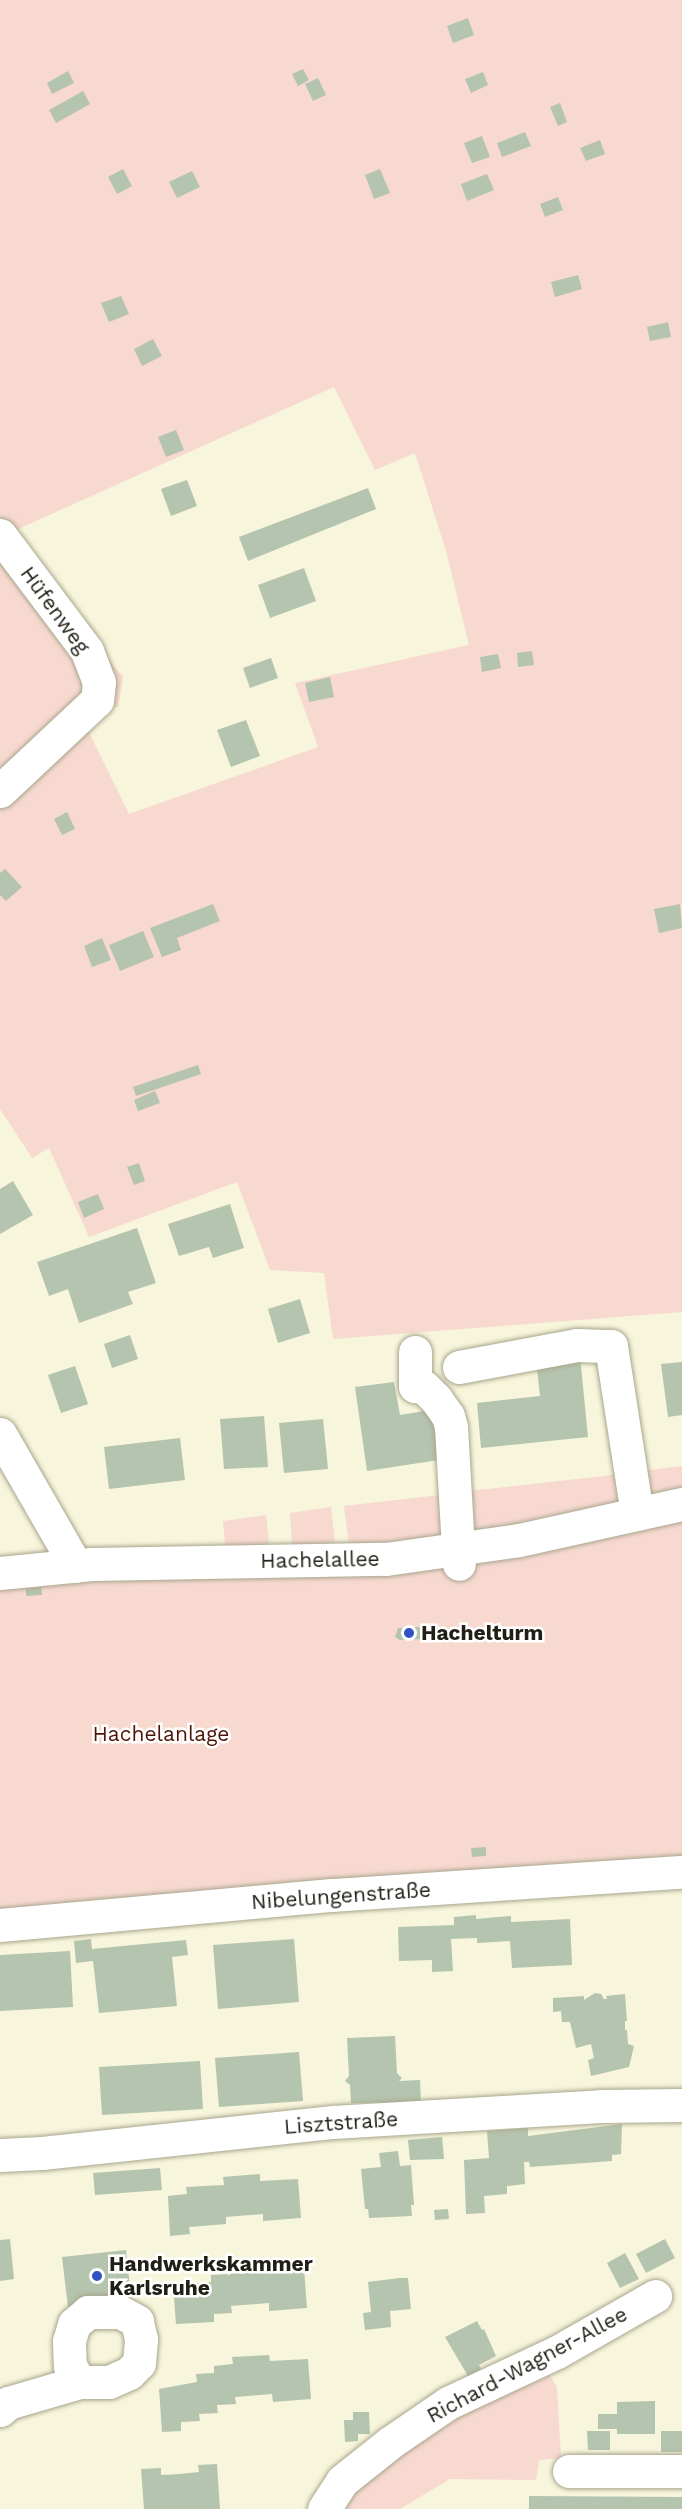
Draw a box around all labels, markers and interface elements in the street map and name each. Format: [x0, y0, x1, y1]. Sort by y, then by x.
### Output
street label: Hüfenweg [15, 561, 95, 659]
street label: Hachelallee [260, 1546, 380, 1574]
place label: Hachelturm [421, 1620, 543, 1646]
marker: Hachelturm [402, 1626, 416, 1640]
park label: Hachelanlage [93, 1721, 229, 1747]
street label: Nibelungenstraße [250, 1877, 432, 1915]
street label: Lisztstraße [283, 2106, 399, 2140]
place label: Handwerkskammer Karlsruhe [109, 2251, 313, 2301]
marker: Handwerkskammer Karlsruhe [90, 2269, 104, 2283]
street label: Richard-Wagner-Allee [423, 2301, 631, 2429]

